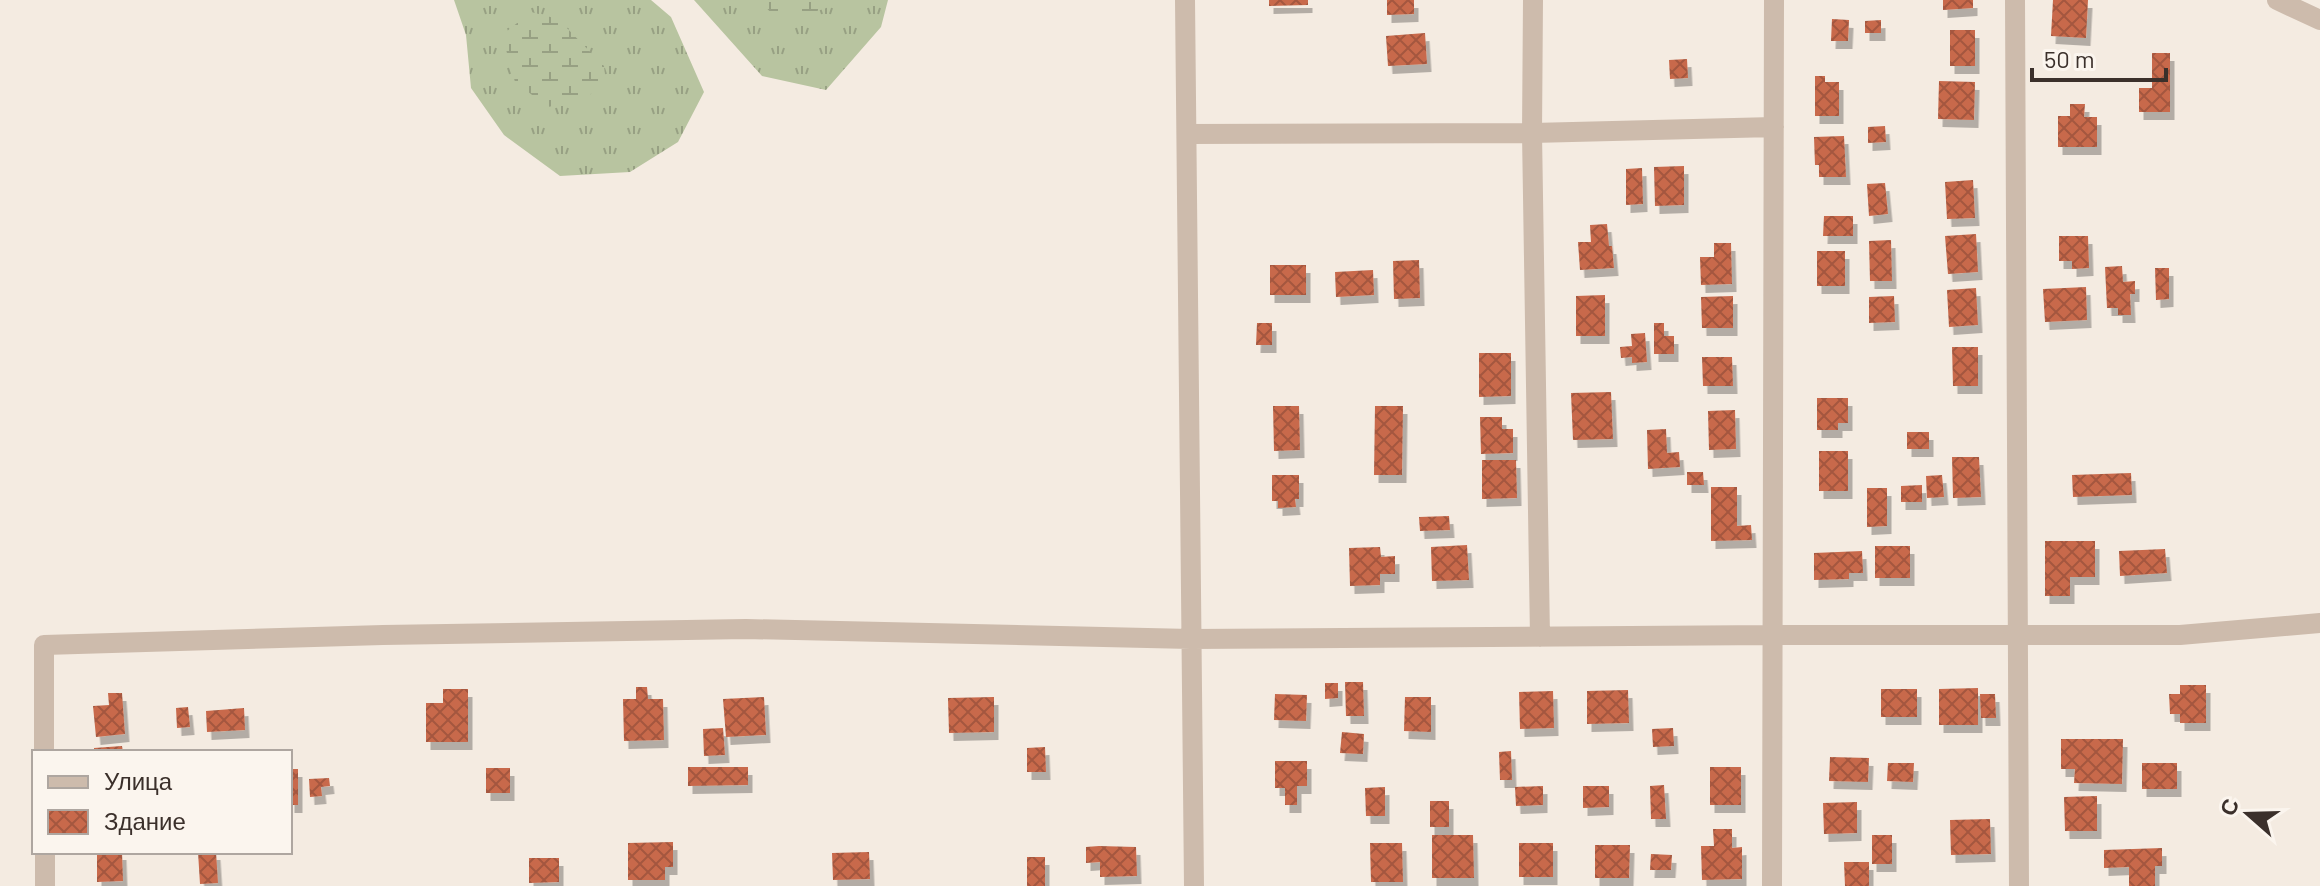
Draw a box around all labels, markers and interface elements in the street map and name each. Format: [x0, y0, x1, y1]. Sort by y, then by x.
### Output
scale bar [2032, 32, 2166, 82]
text: 50 m [2044, 44, 2095, 73]
legend [32, 750, 292, 854]
text: Улица [104, 766, 173, 795]
north arrow [2208, 774, 2288, 854]
text: С [2213, 795, 2243, 819]
text: Здание [104, 806, 186, 835]

